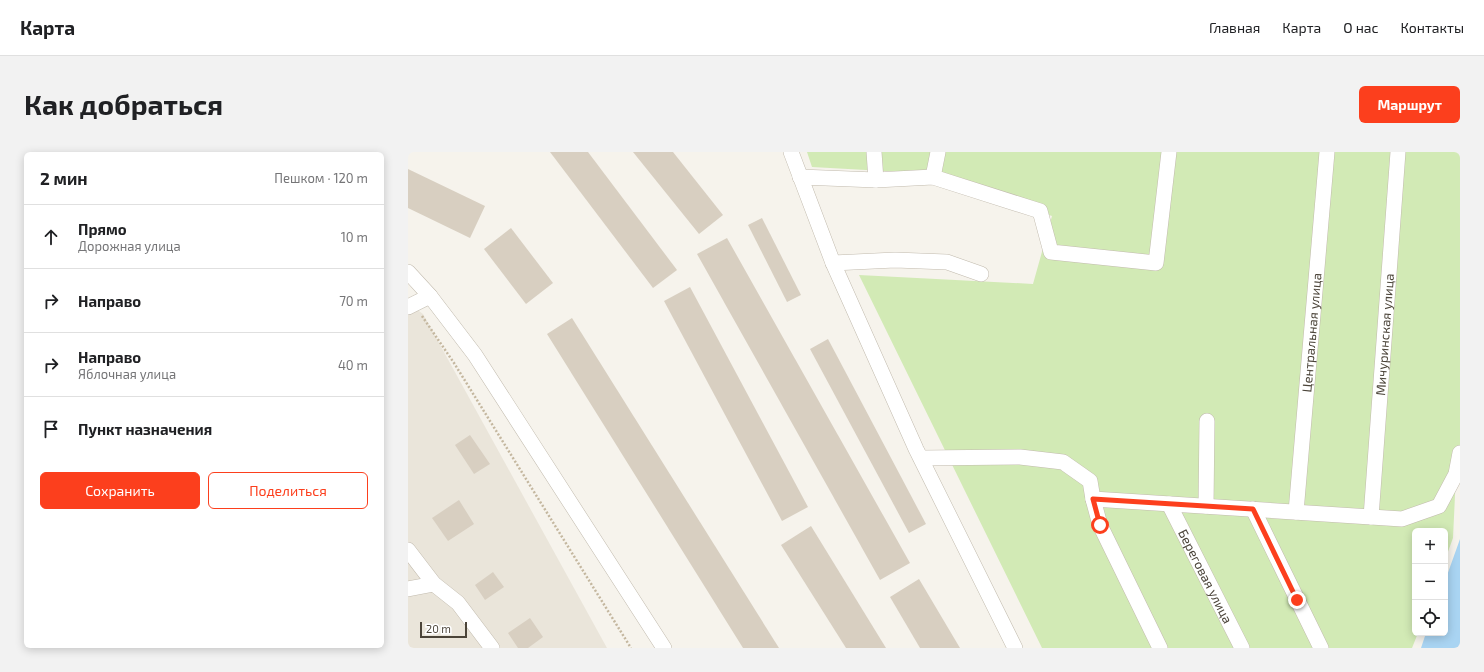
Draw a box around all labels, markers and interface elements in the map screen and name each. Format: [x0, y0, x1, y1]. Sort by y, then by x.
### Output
text: Карта [20, 16, 75, 39]
text: Главная [1209, 19, 1260, 36]
text: Карта [1282, 19, 1321, 36]
text: О нас [1343, 19, 1379, 36]
text: Контакты [1401, 19, 1464, 36]
button: Маршрут [1359, 86, 1460, 123]
text: Как добраться [24, 87, 223, 121]
text: 2 мин [40, 168, 88, 188]
text: Пешком · 120 m [274, 170, 368, 186]
text: Прямо [78, 220, 127, 238]
icon: ahead [40, 226, 62, 248]
text: 10 m [341, 229, 368, 245]
text: Дорожная улица [78, 238, 181, 254]
street label: Центральная улица [1298, 272, 1325, 393]
street label: Мичуринская улица [1372, 273, 1397, 396]
icon: right [40, 290, 62, 312]
text: Направо [78, 292, 141, 310]
text: 70 m [339, 293, 368, 309]
text: Направо [78, 348, 141, 366]
icon: right [40, 354, 62, 376]
text: 40 m [338, 357, 368, 373]
text: Яблочная улица [78, 366, 176, 382]
icon: arrive [40, 418, 62, 440]
text: Пункт назначения [78, 420, 212, 438]
button: Сохранить [40, 472, 200, 509]
button: Поделиться [208, 472, 368, 509]
route start [1091, 516, 1109, 534]
street label: Береговая улица [1175, 526, 1236, 626]
map controls [1412, 528, 1448, 636]
button: + [1412, 528, 1448, 564]
button: − [1412, 564, 1448, 600]
route end [1288, 591, 1306, 609]
button: locate [1412, 600, 1448, 636]
scale bar [420, 620, 467, 639]
text: 20 m [426, 622, 451, 635]

